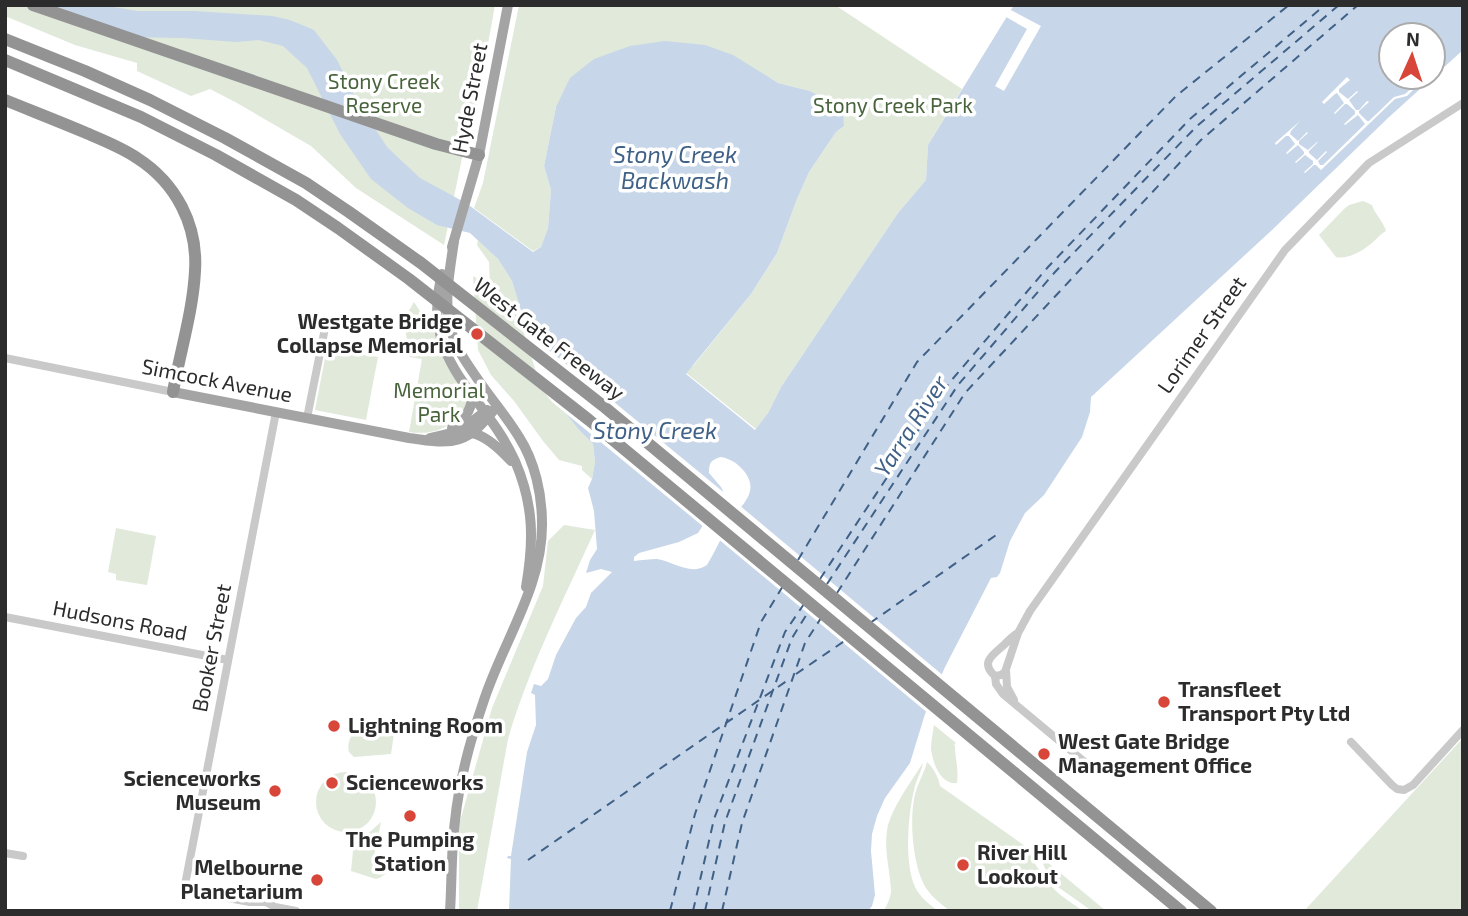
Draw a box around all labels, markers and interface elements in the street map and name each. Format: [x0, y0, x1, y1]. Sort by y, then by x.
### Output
north arrow [1377, 21, 1447, 91]
text: N [1405, 27, 1420, 50]
street label: Hyde Street [446, 41, 491, 155]
park label: Stony Creek Reserve [328, 68, 441, 117]
park label: Stony Creek Park [813, 92, 973, 117]
water label: Stony Creek Backwash [613, 140, 737, 194]
street label: West Gate Freeway [470, 271, 630, 404]
street label: Lorimer Street [1151, 271, 1250, 397]
place label: Westgate Bridge Collapse Memorial [277, 308, 463, 357]
marker: Westgate Bridge Collapse Memorial [469, 326, 485, 342]
street label: Simcock Avenue [140, 353, 295, 406]
water label: Yarra River [867, 369, 954, 481]
park label: Memorial Park [393, 377, 485, 426]
water label: Stony Creek [593, 416, 717, 444]
street label: Booker Street [186, 582, 235, 714]
street label: Hudsons Road [51, 594, 190, 645]
place label: Transfleet Transport Pty Ltd [1178, 676, 1350, 726]
marker: Transfleet Transport Pty Ltd [1156, 694, 1172, 710]
place label: Lightning Room [348, 712, 503, 737]
marker: Lightning Room [326, 718, 342, 734]
place label: West Gate Bridge Management Office [1058, 728, 1252, 777]
marker: West Gate Bridge Management Office [1036, 746, 1052, 762]
place label: Scienceworks Museum [123, 765, 261, 814]
place label: Scienceworks [346, 769, 484, 794]
marker: Scienceworks [324, 775, 340, 791]
marker: Scienceworks Museum [267, 783, 283, 799]
marker: The Pumping Station [402, 808, 418, 824]
place label: The Pumping Station [346, 826, 474, 875]
place label: River Hill Lookout [977, 839, 1067, 888]
place label: Melbourne Planetarium [180, 854, 303, 903]
marker: River Hill Lookout [955, 857, 971, 873]
marker: Melbourne Planetarium [309, 872, 325, 888]

